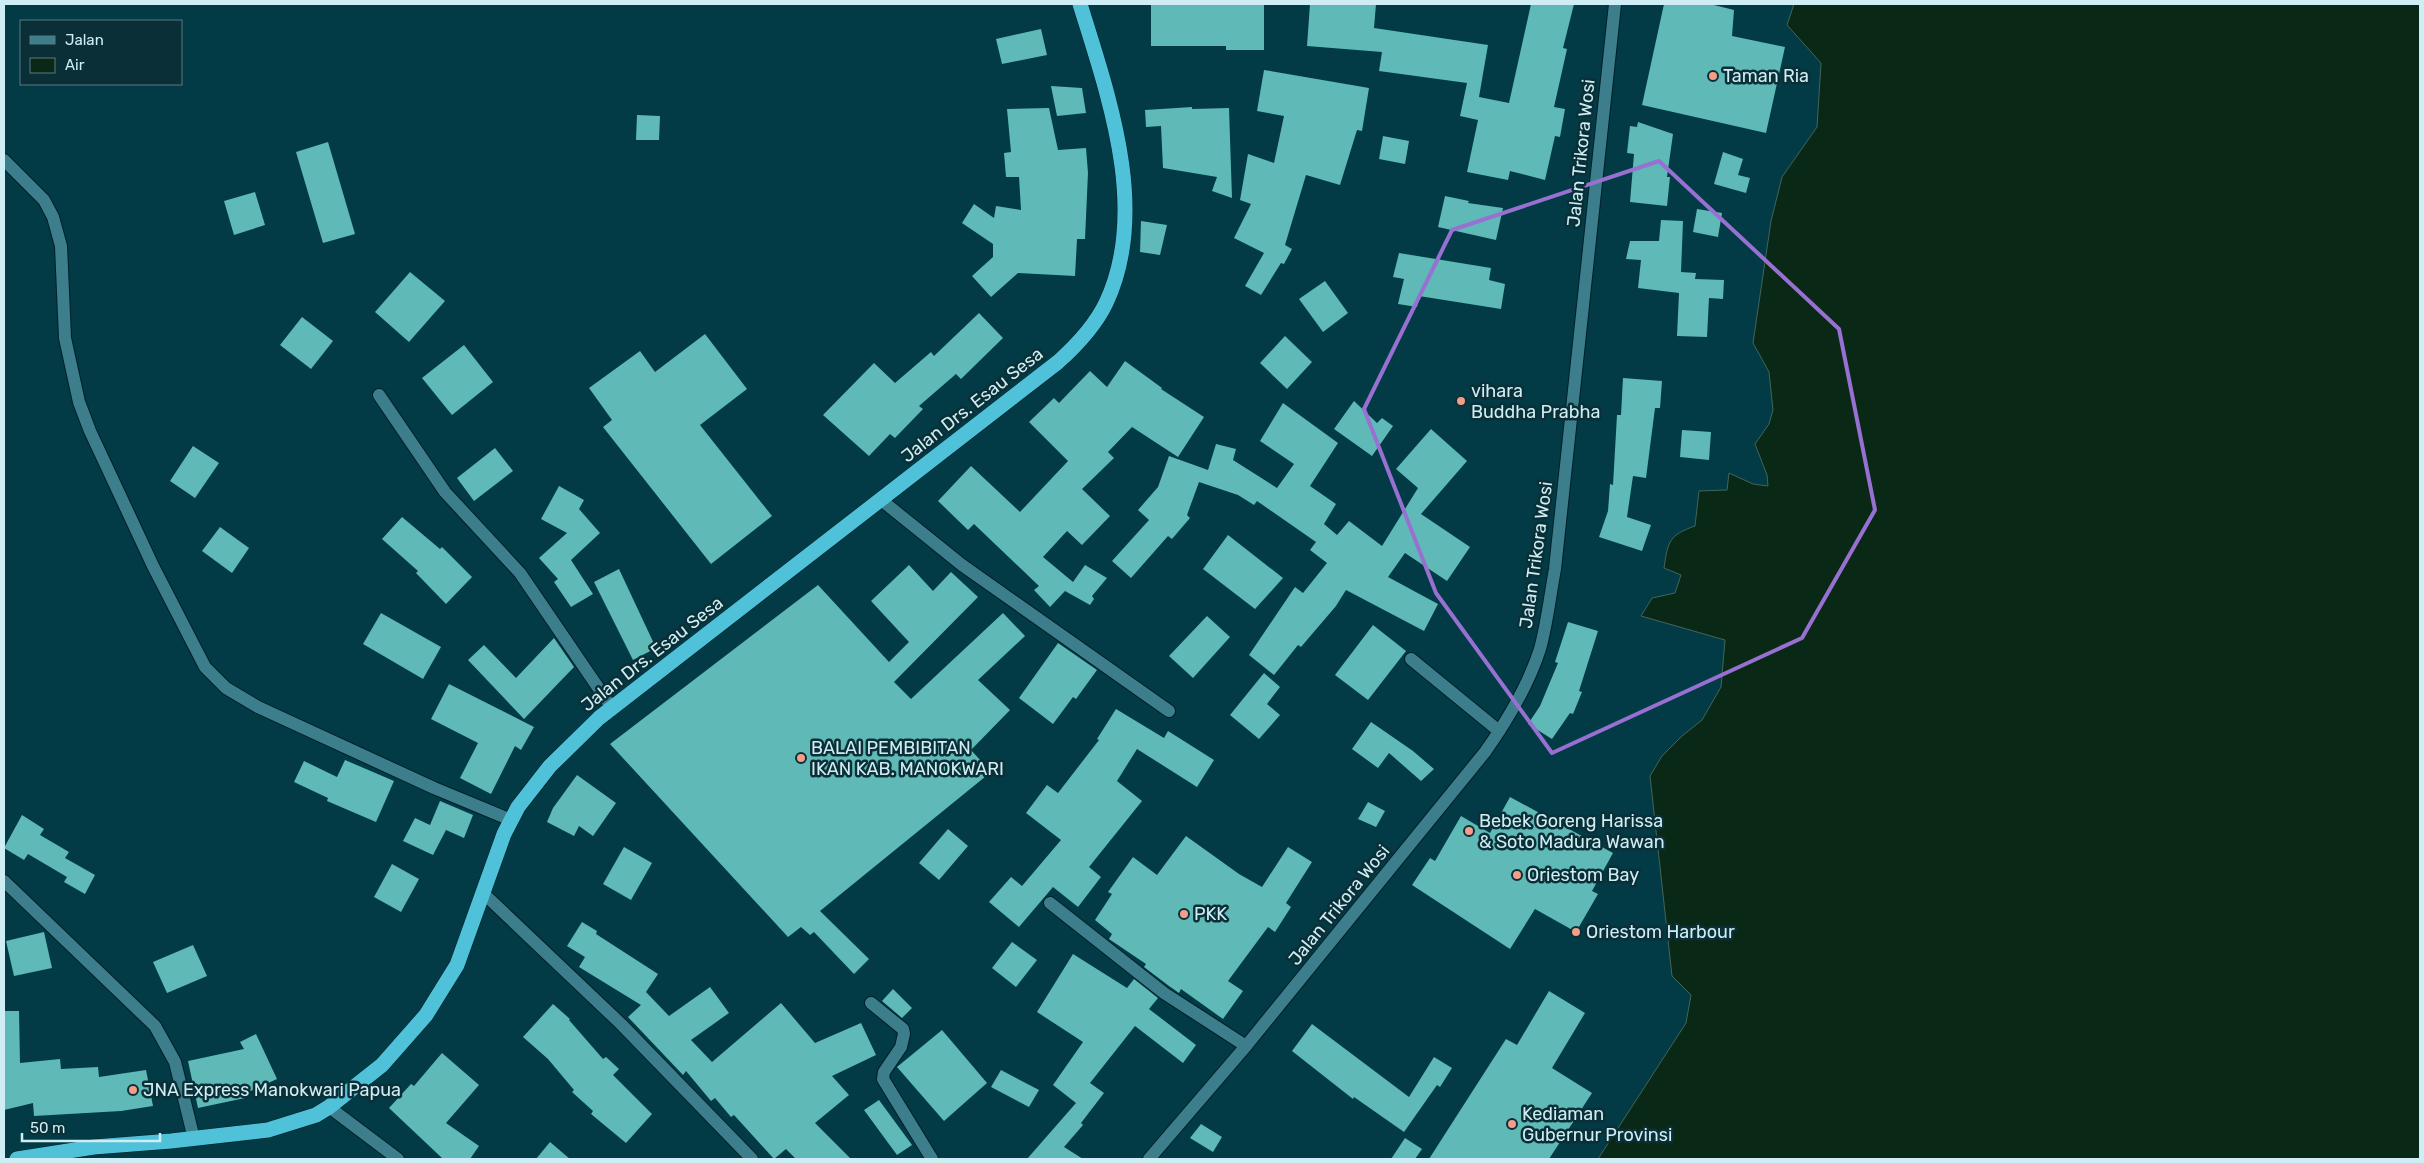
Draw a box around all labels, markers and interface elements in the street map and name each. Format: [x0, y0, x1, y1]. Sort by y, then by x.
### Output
legend [20, 20, 182, 85]
text: Jalan [65, 31, 104, 49]
text: Air [65, 56, 85, 74]
place label: Taman Ria [1723, 65, 1809, 87]
marker: Taman Ria [1707, 70, 1719, 82]
street label: Jalan Trikora Wosi [1562, 78, 1600, 228]
street label: Jalan Drs. Esau Sesa [897, 343, 1047, 467]
place label: vihara Buddha Prabha [1471, 380, 1600, 423]
marker: vihara Buddha Prabha [1455, 395, 1467, 407]
street label: Jalan Trikora Wosi [1515, 480, 1557, 630]
street label: Jalan Drs. Esau Sesa [577, 592, 727, 716]
place label: BALAI PEMBIBITAN IKAN KAB. MANOKWARI [811, 737, 1004, 780]
marker: BALAI PEMBIBITAN IKAN KAB. MANOKWARI [795, 752, 807, 764]
place label: Bebek Goreng Harissa & Soto Madura Wawan [1479, 810, 1665, 853]
marker: Bebek Goreng Harissa & Soto Madura Wawan [1463, 825, 1475, 837]
street label: Jalan Trikora Wosi [1284, 840, 1394, 970]
place label: Oriestom Bay [1527, 864, 1639, 886]
marker: Oriestom Bay [1511, 869, 1523, 881]
place label: PKK [1194, 903, 1227, 925]
marker: PKK [1178, 908, 1190, 920]
place label: Oriestom Harbour [1586, 921, 1735, 943]
marker: Oriestom Harbour [1570, 926, 1582, 938]
place label: JNA Express Manokwari Papua [143, 1079, 401, 1101]
marker: JNA Express Manokwari Papua [127, 1084, 139, 1096]
place label: Kediaman Gubernur Provinsi [1522, 1103, 1672, 1146]
scale bar [22, 1110, 160, 1142]
marker: Kediaman Gubernur Provinsi [1506, 1118, 1518, 1130]
text: 50 m [30, 1119, 65, 1137]

